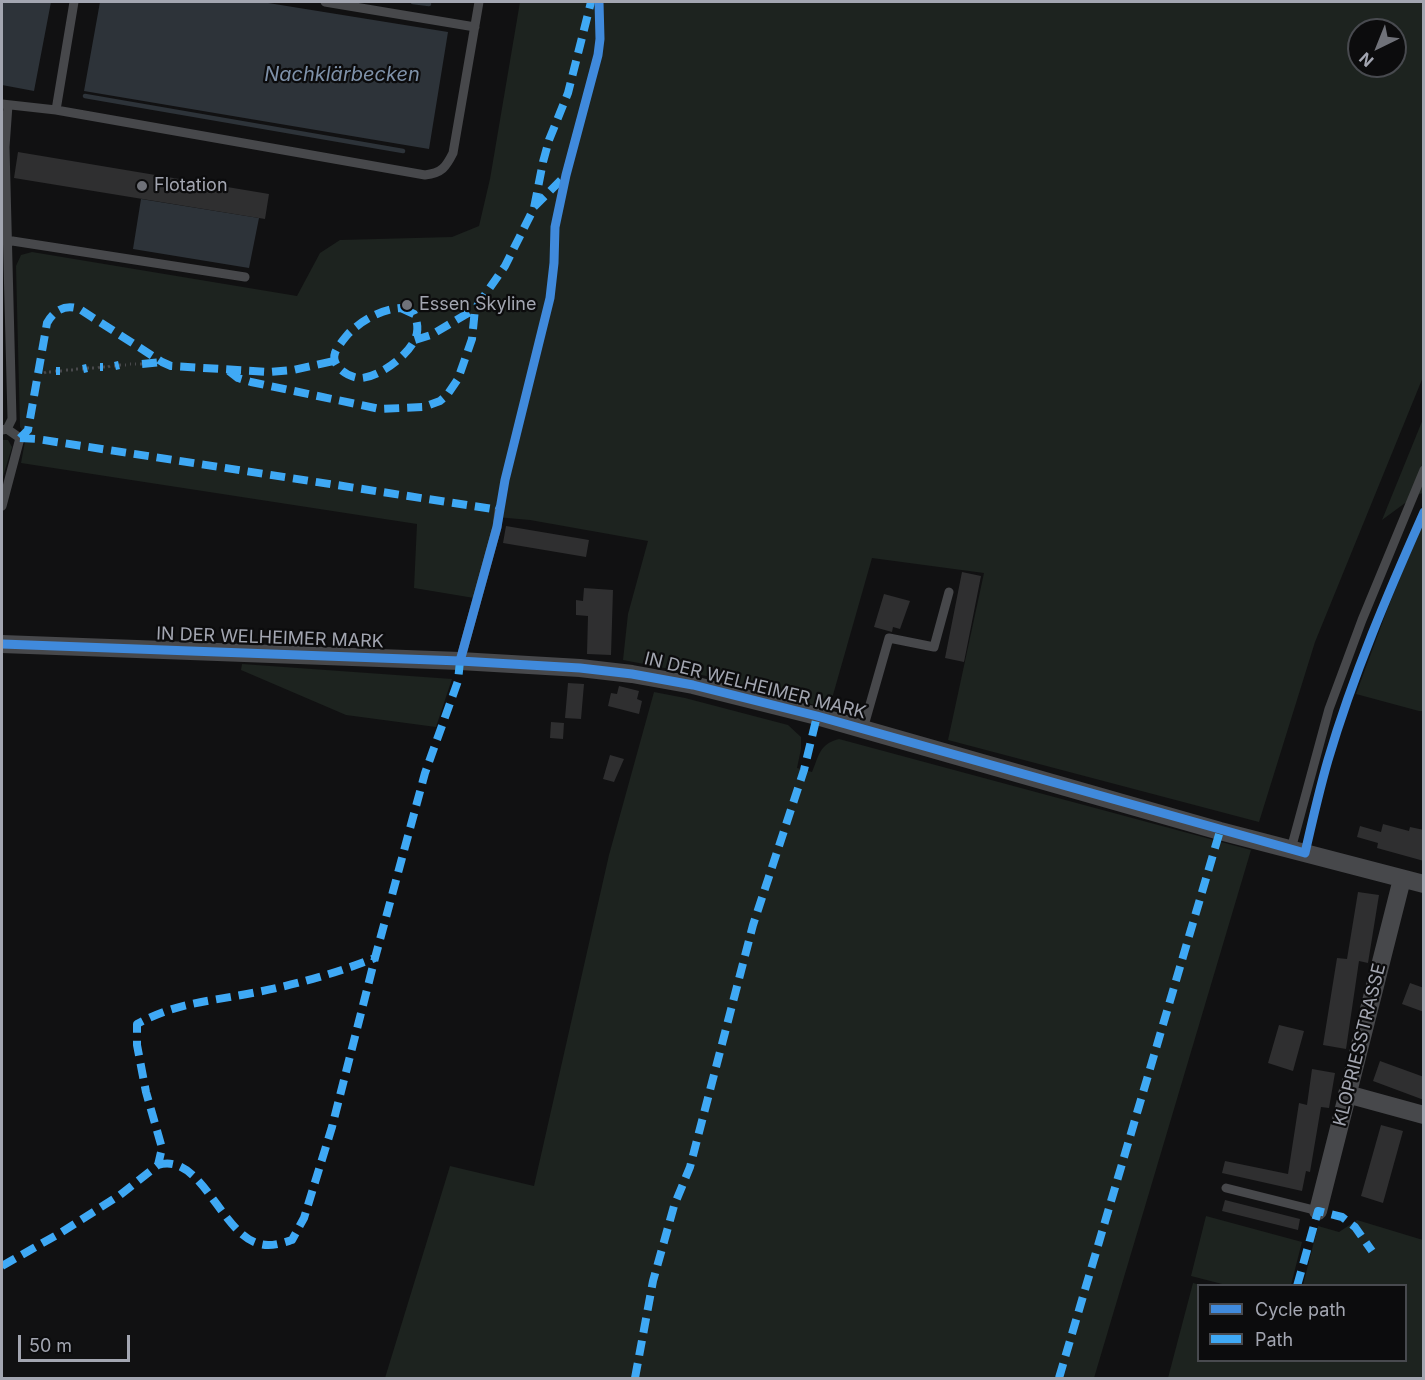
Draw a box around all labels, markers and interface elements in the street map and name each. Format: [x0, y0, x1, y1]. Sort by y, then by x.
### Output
north arrow [1347, 18, 1407, 78]
text: N [1355, 48, 1377, 71]
water label: Nachklärbecken [264, 63, 420, 87]
place label: Flotation [154, 175, 228, 197]
marker: Flotation [135, 179, 149, 193]
place label: Essen Skyline [419, 294, 536, 316]
marker: Essen Skyline [400, 298, 414, 312]
street label: IN DER WELHEIMER MARK [156, 623, 384, 653]
street label: IN DER WELHEIMER MARK [642, 648, 868, 724]
street label: KLOPRIESSTRASSE [1329, 961, 1391, 1129]
legend [1197, 1284, 1407, 1362]
text: Cycle path [1255, 1299, 1346, 1320]
scale bar [21, 1323, 134, 1361]
text: Path [1255, 1329, 1293, 1350]
text: 50 m [29, 1335, 72, 1356]

